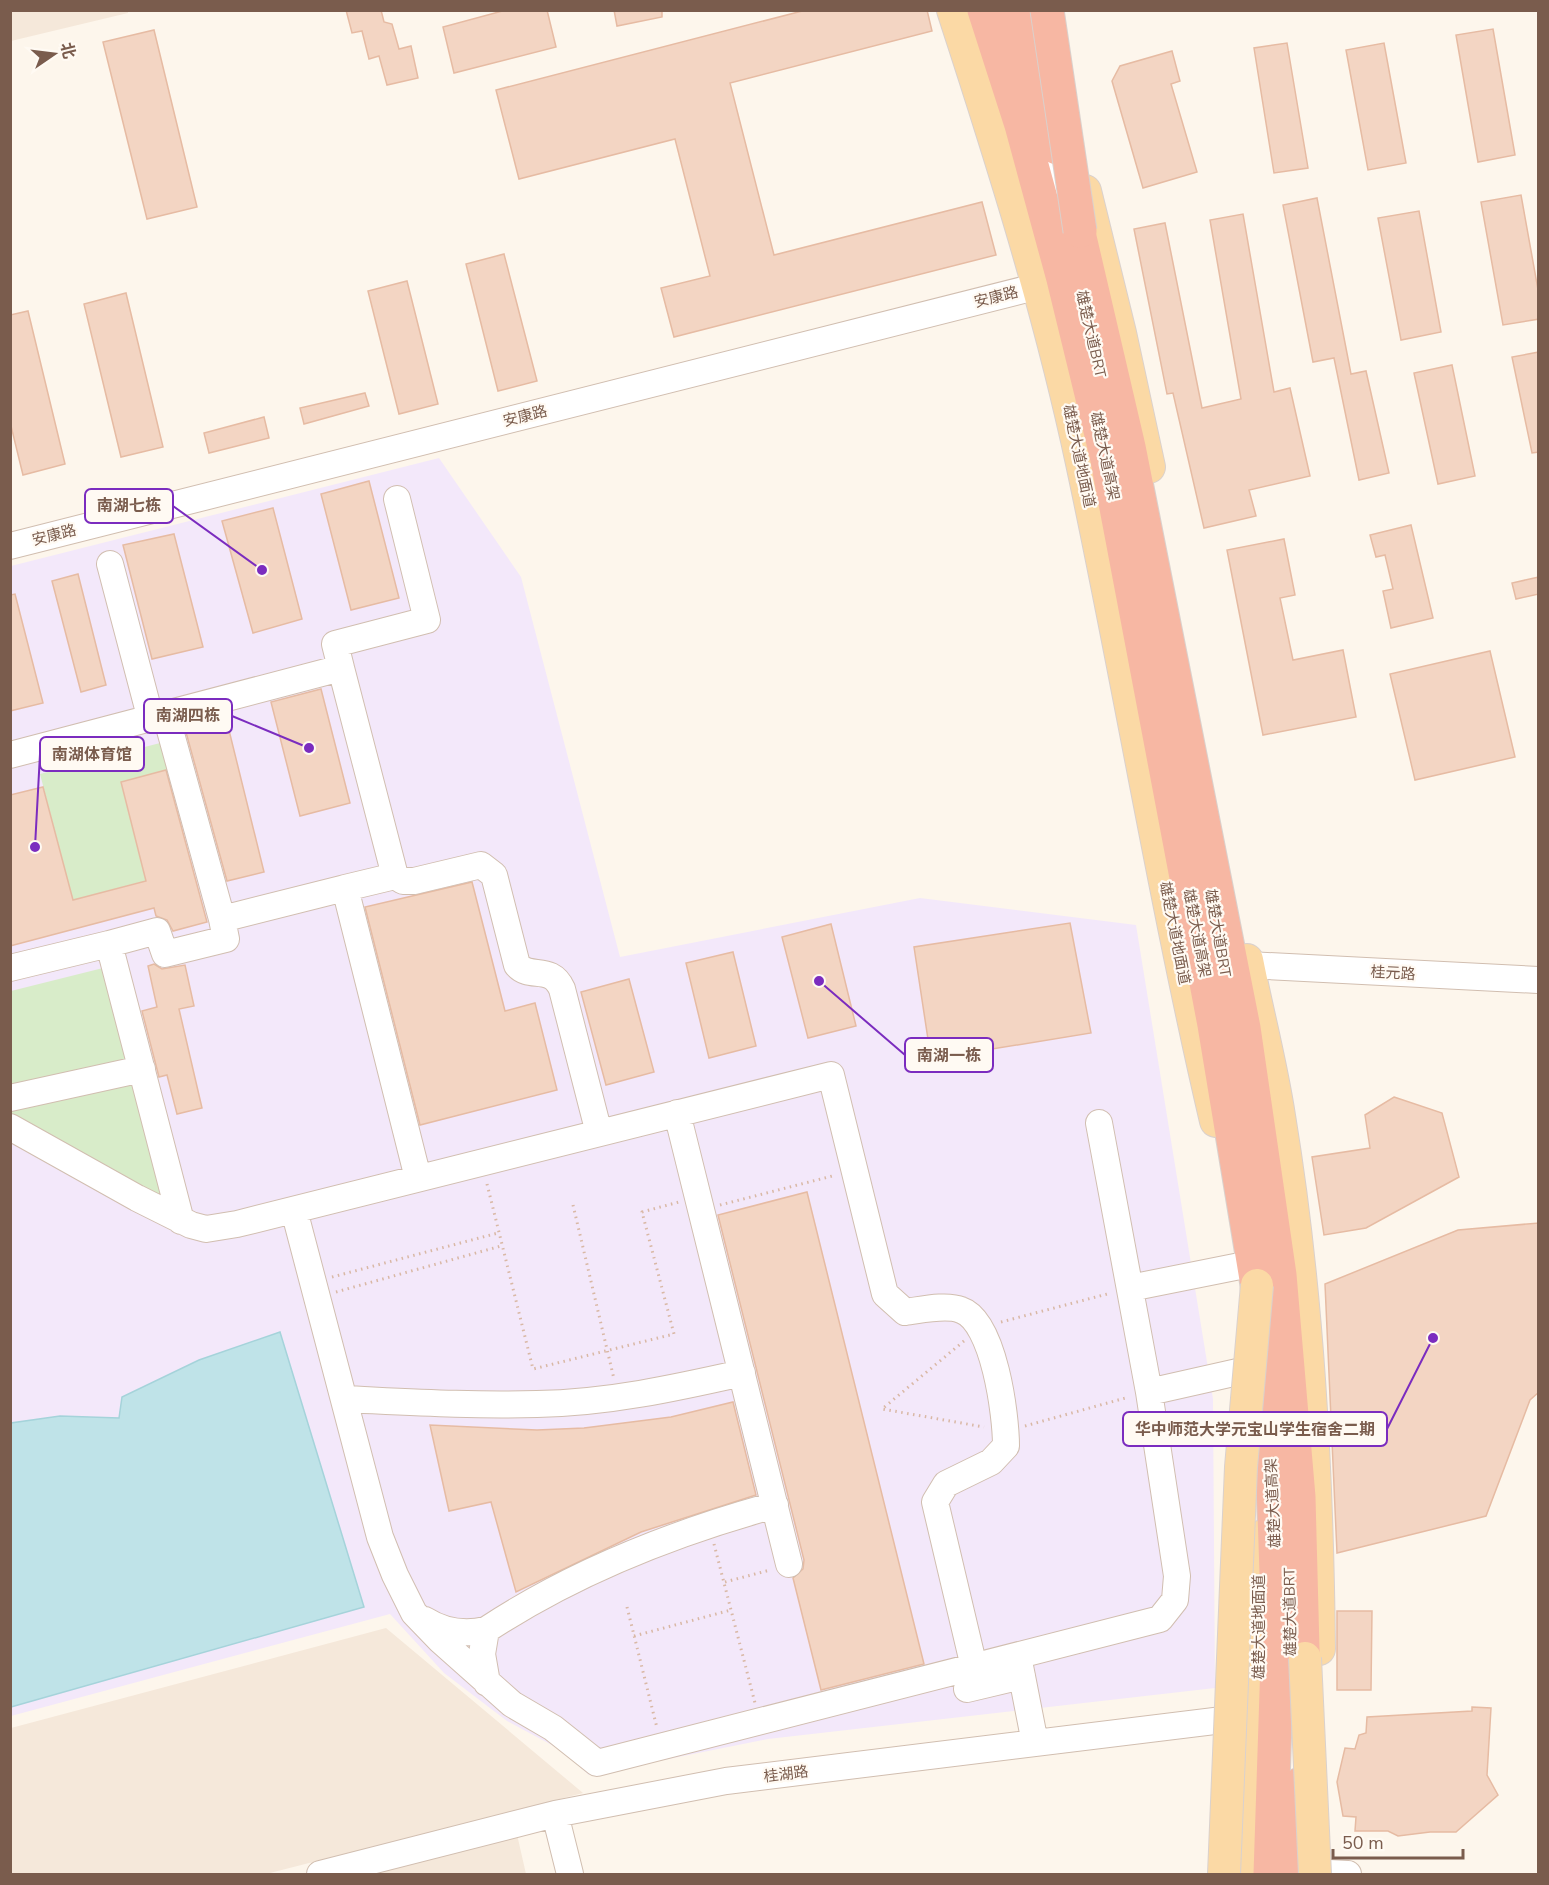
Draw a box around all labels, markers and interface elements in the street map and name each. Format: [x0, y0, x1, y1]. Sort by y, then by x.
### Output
north arrow [24, 24, 84, 84]
text: 北 [55, 40, 80, 61]
street label: 安康路 [972, 282, 1020, 312]
street label: 雄楚大道BRT [1071, 288, 1111, 380]
street label: 安康路 [501, 401, 549, 431]
street label: 雄楚大道地面道 [1058, 403, 1100, 509]
street label: 雄楚大道高架 [1086, 410, 1124, 502]
callout: 南湖七栋 [85, 489, 173, 523]
text: 南湖七栋 [97, 495, 161, 517]
street label: 安康路 [30, 520, 78, 550]
callout: 南湖四栋 [144, 699, 232, 733]
text: 南湖四栋 [156, 705, 220, 727]
callout: 南湖体育馆 [40, 737, 144, 771]
text: 南湖体育馆 [52, 744, 132, 766]
street label: 雄楚大道地面道 [1155, 880, 1195, 986]
street label: 雄楚大道高架 [1179, 887, 1215, 979]
street label: 雄楚大道BRT [1200, 887, 1236, 979]
street label: 桂元路 [1370, 962, 1416, 984]
callout: 南湖一栋 [905, 1038, 993, 1072]
text: 南湖一栋 [917, 1045, 981, 1067]
callout: 华中师范大学元宝山学生宿舍二期 [1123, 1412, 1387, 1446]
text: 华中师范大学元宝山学生宿舍二期 [1135, 1419, 1375, 1441]
street label: 雄楚大道高架 [1261, 1458, 1285, 1548]
street label: 雄楚大道BRT [1279, 1567, 1301, 1657]
street label: 雄楚大道地面道 [1249, 1574, 1269, 1680]
street label: 桂湖路 [762, 1761, 810, 1787]
scale bar [1333, 1822, 1464, 1860]
text: 50 m [1342, 1831, 1384, 1855]

